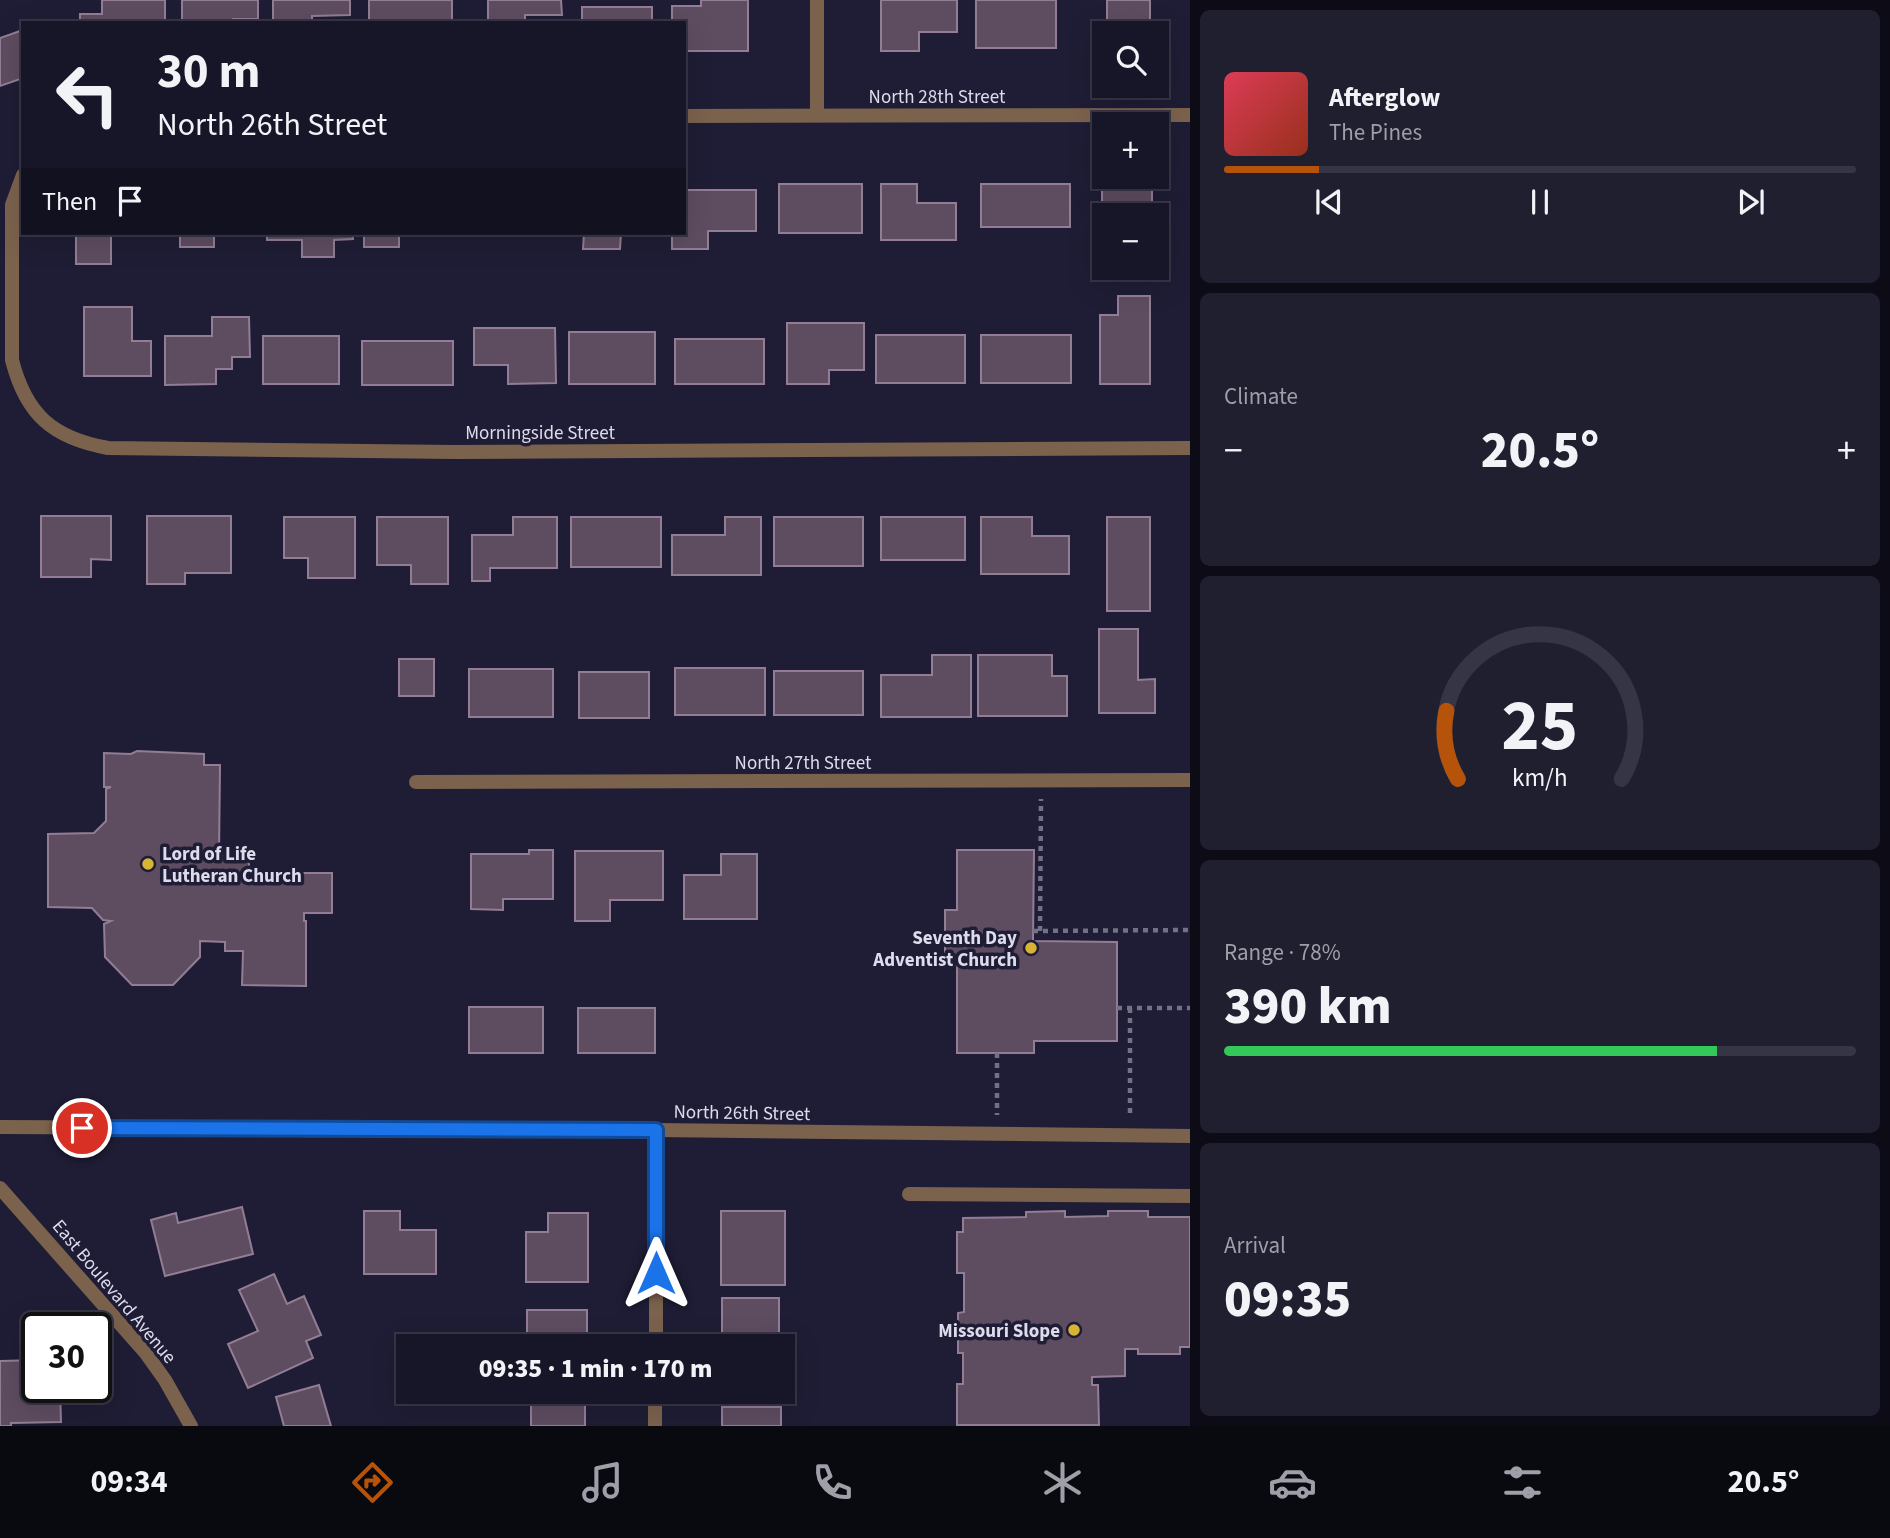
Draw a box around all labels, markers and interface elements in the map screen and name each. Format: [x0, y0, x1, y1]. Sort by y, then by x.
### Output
map controls [1092, 21, 1169, 280]
button: search [1092, 21, 1169, 98]
text: 30 m [157, 37, 261, 107]
icon: left [42, 49, 133, 140]
text: Afterglow [1329, 79, 1440, 116]
street label: North 28th Street [869, 84, 1006, 111]
text: North 26th Street [157, 102, 387, 148]
button: + [1092, 112, 1169, 189]
text: The Pines [1329, 116, 1422, 149]
icon: arrive [111, 182, 149, 220]
text: Then [42, 183, 97, 220]
icon: previous [1310, 183, 1348, 221]
icon: pause [1521, 183, 1559, 221]
icon: next [1732, 183, 1770, 221]
button: − [1092, 203, 1169, 280]
text: Climate [1224, 380, 1298, 413]
text: 20.5° [1481, 414, 1599, 488]
street label: Morningside Street [465, 420, 615, 447]
text: − [1224, 424, 1243, 478]
text: + [1837, 424, 1856, 478]
text: 25 [1502, 674, 1578, 778]
street label: North 27th Street [735, 750, 872, 777]
text: km/h [1512, 760, 1568, 796]
place label: Lord of Life Lutheran Church [162, 841, 302, 890]
marker: Lord of Life Lutheran Church [140, 856, 156, 872]
place label: Seventh Day Adventist Church [872, 925, 1017, 974]
text: Range · 78% [1224, 936, 1341, 969]
marker: Seventh Day Adventist Church [1023, 940, 1039, 956]
text: 390 km [1224, 970, 1392, 1044]
pin [52, 1098, 112, 1158]
street label: North 26th Street [673, 1099, 811, 1128]
icon: arrive [63, 1109, 101, 1147]
street label: East Boulevard Avenue [45, 1214, 182, 1370]
text: Arrival [1224, 1229, 1286, 1262]
position arrow [619, 1236, 693, 1310]
text: 09:35 [1224, 1263, 1351, 1337]
speed limit sign: 30 [21, 1312, 112, 1403]
place label: Missouri Slope [938, 1318, 1060, 1345]
marker: Missouri Slope [1066, 1322, 1082, 1338]
text: 09:35 · 1 min · 170 m [479, 1350, 712, 1387]
icon: directions [348, 1458, 397, 1507]
icon: music [578, 1458, 627, 1507]
icon: phone [808, 1458, 857, 1507]
icon: climate [1038, 1458, 1087, 1507]
icon: car [1268, 1458, 1317, 1507]
icon: filters [1498, 1458, 1547, 1507]
text: 09:34 [90, 1459, 168, 1505]
text: 20.5° [1728, 1459, 1799, 1505]

